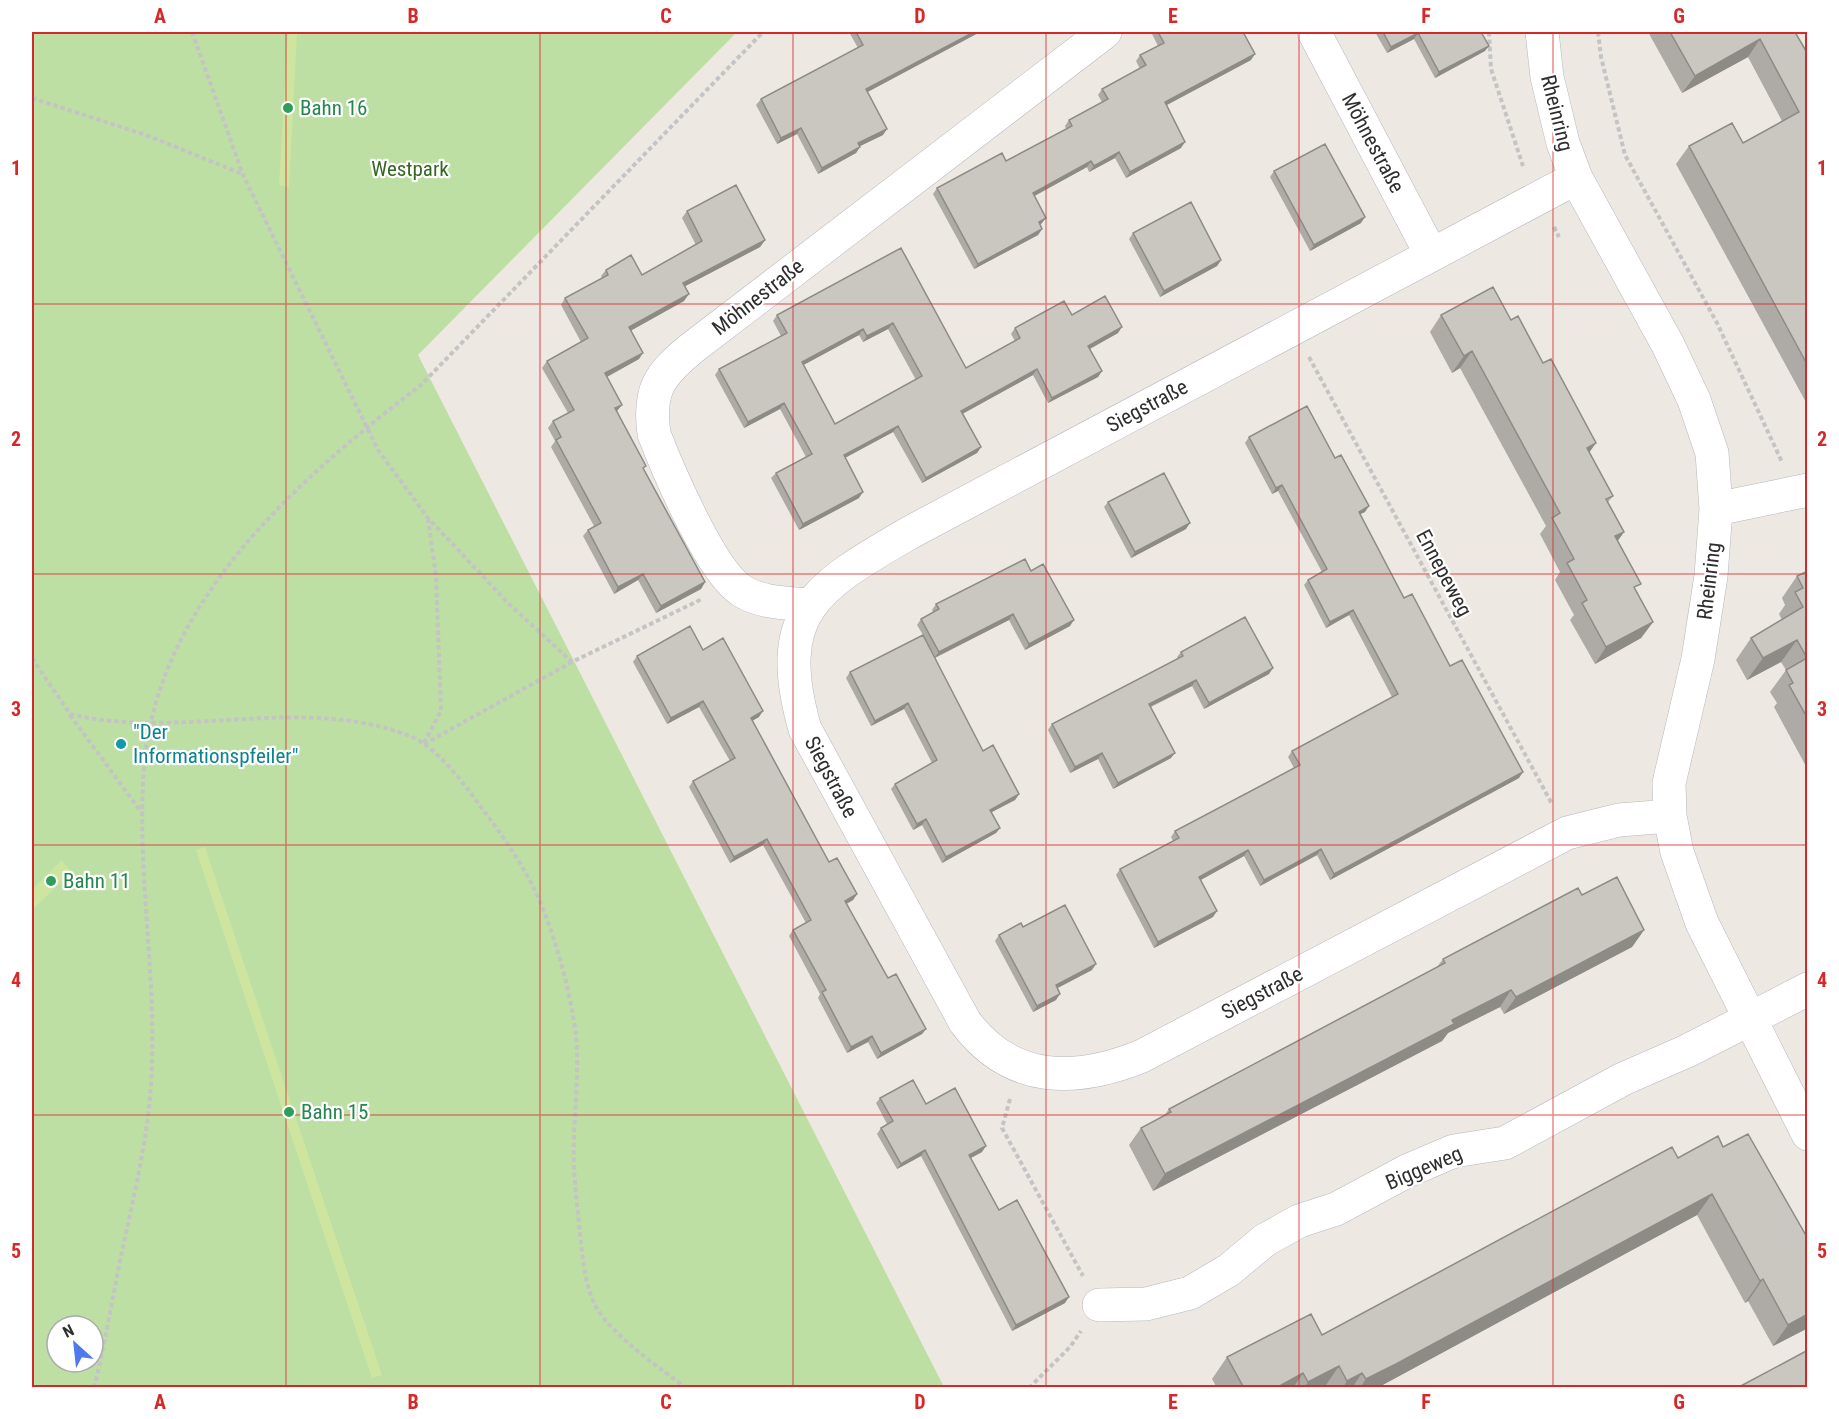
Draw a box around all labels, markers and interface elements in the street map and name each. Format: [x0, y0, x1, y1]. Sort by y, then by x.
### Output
text: A [154, 4, 166, 28]
text: B [407, 4, 419, 28]
text: C [660, 4, 672, 28]
text: D [914, 4, 926, 28]
text: E [1168, 4, 1178, 28]
text: F [1421, 4, 1431, 28]
text: G [1673, 4, 1685, 28]
street label: Rheinring [1536, 72, 1578, 154]
street label: Möhnestraße [1337, 89, 1409, 197]
place label: Bahn 16 [300, 96, 367, 120]
marker: Bahn 16 [281, 101, 295, 115]
text: 1 [11, 156, 21, 180]
text: 1 [1817, 156, 1827, 180]
park label: Westpark [371, 157, 449, 181]
street label: Möhnestraße [708, 254, 809, 340]
street label: Siegstraße [1102, 375, 1192, 437]
text: 2 [11, 427, 21, 451]
text: 2 [1817, 427, 1827, 451]
street label: Ennepeweg [1411, 526, 1477, 620]
street label: Rheinring [1692, 541, 1726, 621]
text: 3 [11, 697, 21, 721]
text: 3 [1817, 697, 1827, 721]
place label: "Der Informationspfeiler" [133, 720, 299, 768]
street label: Siegstraße [800, 732, 862, 822]
marker: "Der Informationspfeiler" [114, 737, 128, 751]
place label: Bahn 11 [63, 869, 130, 893]
marker: Bahn 11 [44, 874, 58, 888]
street label: Siegstraße [1217, 962, 1307, 1024]
text: 4 [11, 968, 21, 992]
text: 4 [1817, 968, 1827, 992]
place label: Bahn 15 [301, 1100, 368, 1124]
marker: Bahn 15 [282, 1105, 296, 1119]
street label: Biggeweg [1382, 1141, 1466, 1195]
text: 5 [11, 1239, 21, 1263]
text: 5 [1817, 1239, 1827, 1263]
north arrow [45, 1314, 105, 1374]
text: N [60, 1320, 77, 1342]
text: A [154, 1390, 166, 1414]
text: B [407, 1390, 419, 1414]
text: C [660, 1390, 672, 1414]
text: D [914, 1390, 926, 1414]
text: E [1168, 1390, 1178, 1414]
text: F [1421, 1390, 1431, 1414]
text: G [1673, 1390, 1685, 1414]

